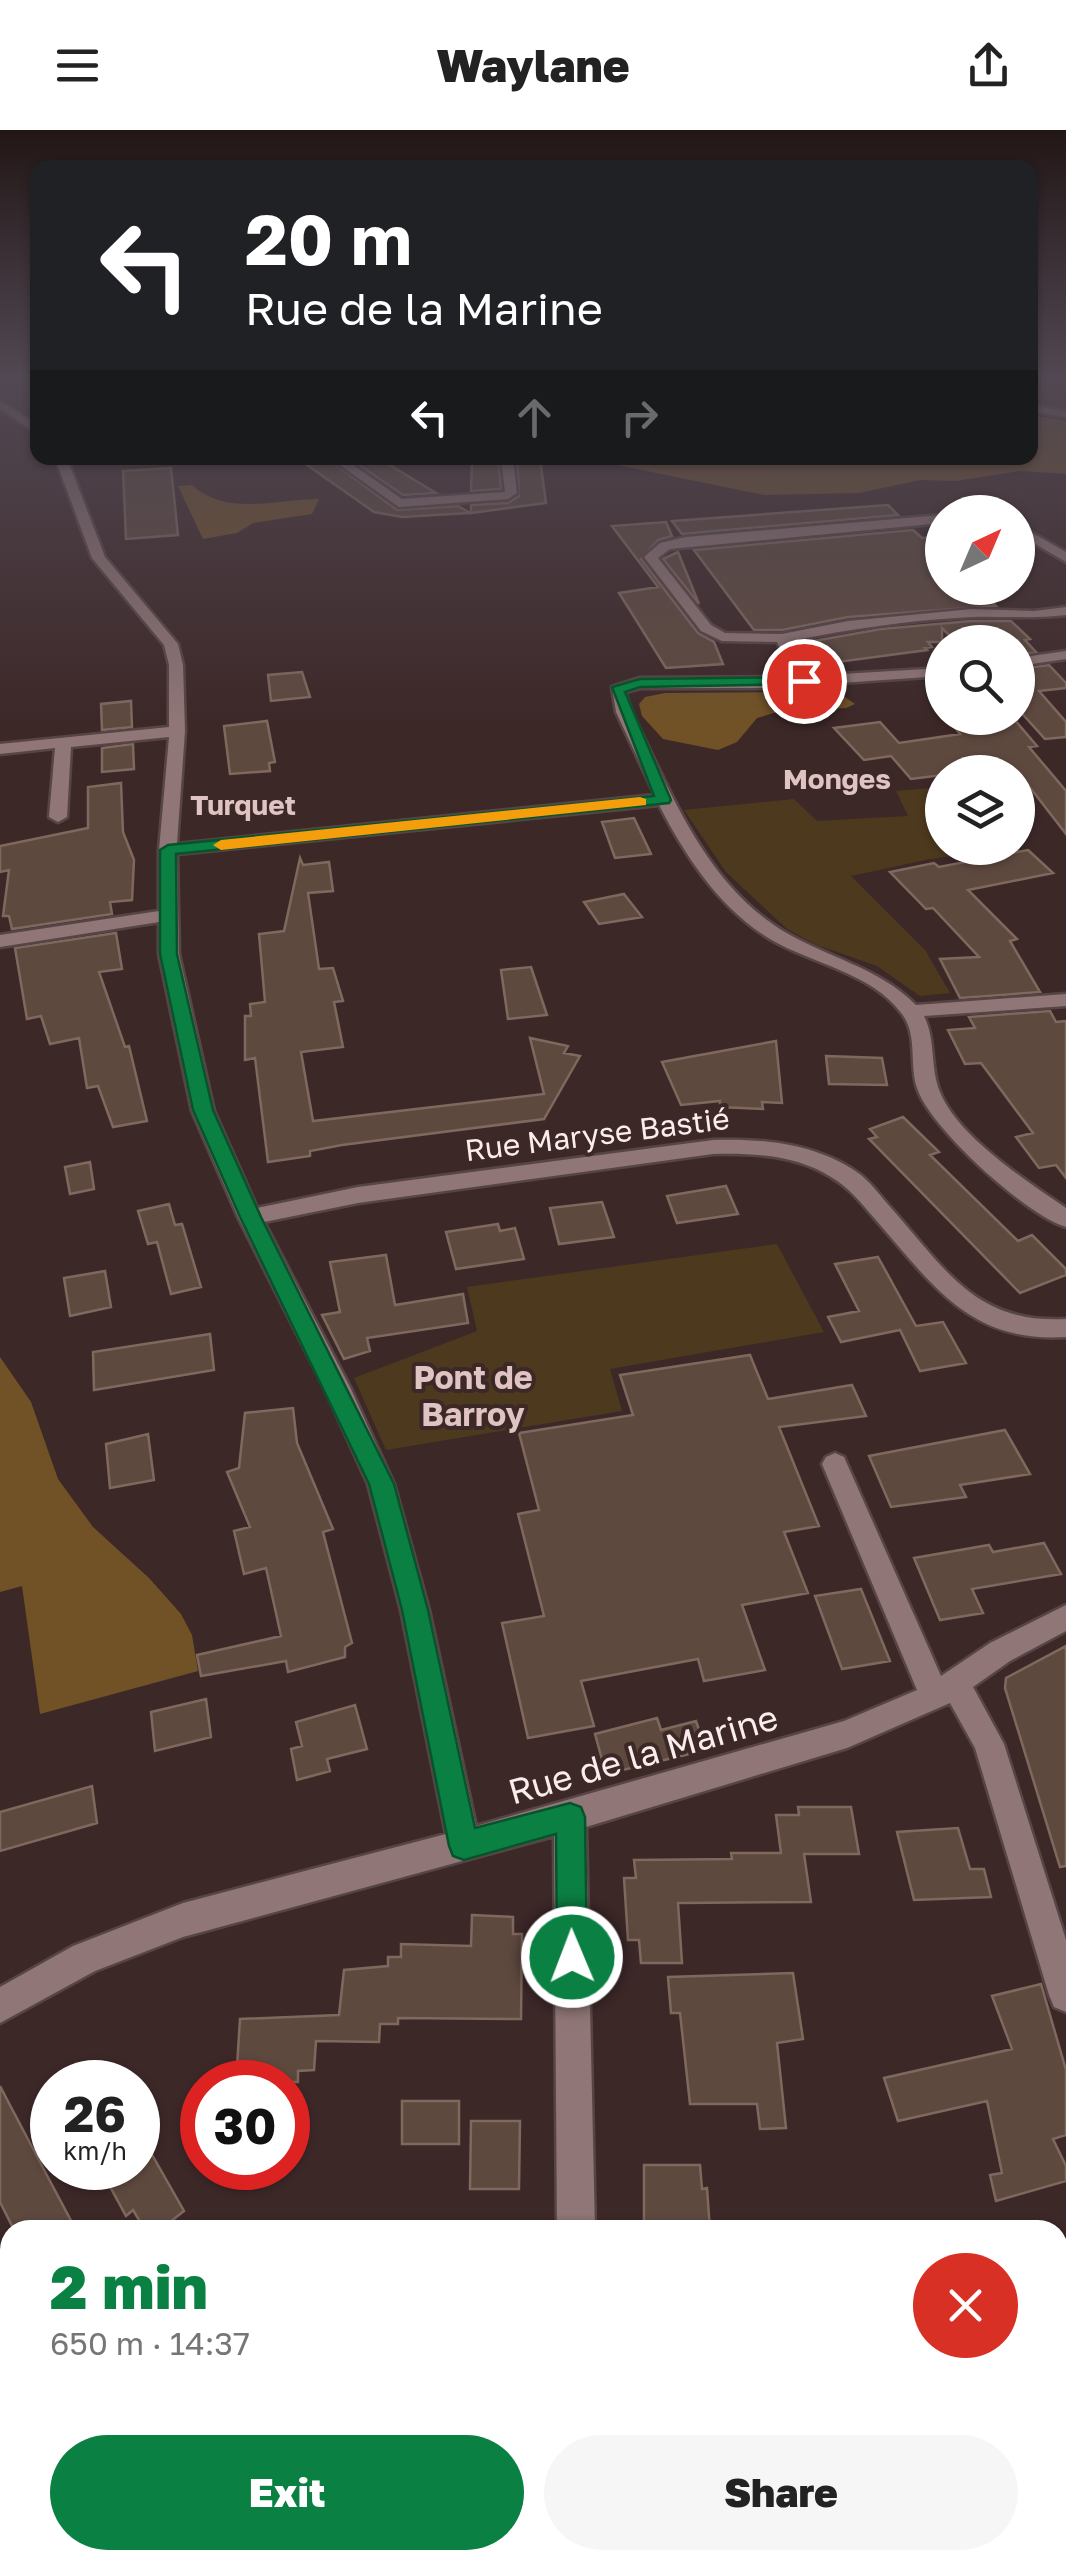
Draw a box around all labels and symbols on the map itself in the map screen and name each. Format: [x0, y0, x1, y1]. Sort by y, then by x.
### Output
north arrow [925, 495, 1035, 605]
pin [762, 639, 847, 724]
district label: Monges [783, 762, 891, 795]
district label: Turquet [190, 788, 296, 821]
street label: Rue Maryse Bastié [463, 1100, 731, 1168]
district label: Pont de Barroy [413, 1358, 533, 1433]
street label: Rue de la Marine [503, 1695, 783, 1813]
position arrow [520, 1905, 624, 2009]
speed limit sign: 30 [180, 2060, 310, 2190]

